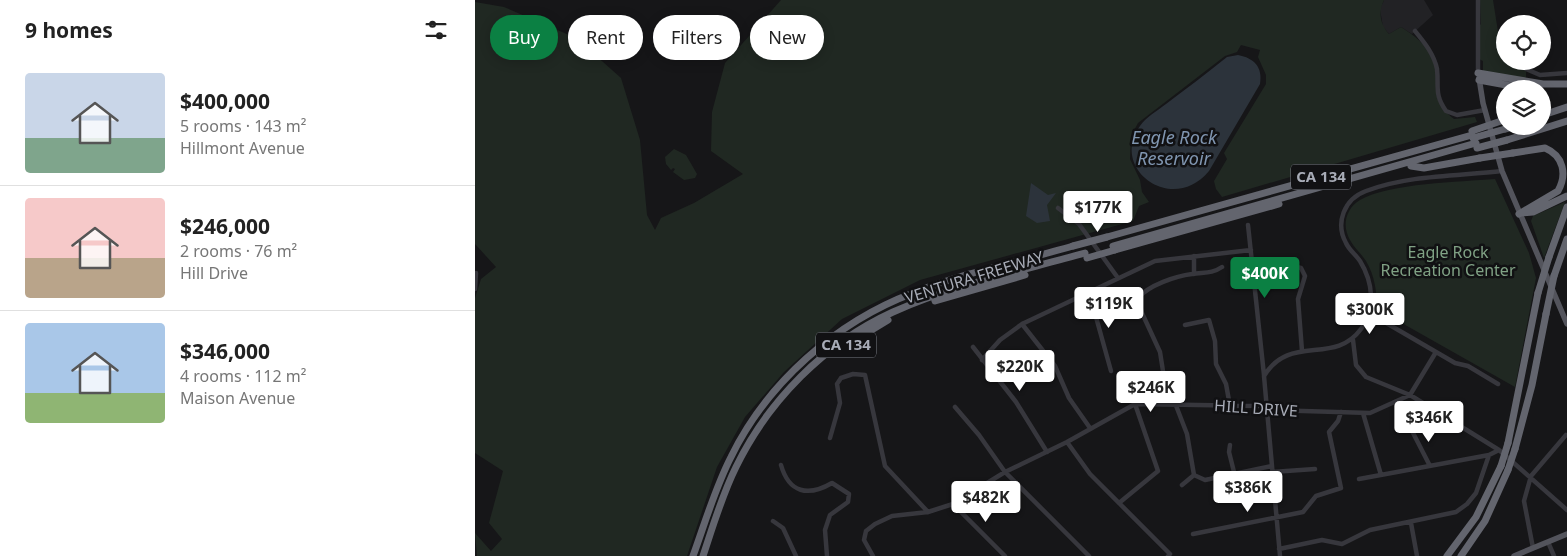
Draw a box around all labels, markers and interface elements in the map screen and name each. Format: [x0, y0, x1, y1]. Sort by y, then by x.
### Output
chip: Buy [490, 15, 558, 60]
chip: Rent [568, 15, 643, 60]
chip: Filters [653, 15, 740, 60]
chip: New [750, 15, 824, 60]
map controls [1496, 15, 1551, 135]
button: locate [1496, 15, 1551, 70]
text: 9 homes [25, 16, 113, 44]
icon: filters [422, 16, 450, 44]
button: layers [1496, 80, 1551, 135]
text: $400,000 [180, 87, 270, 115]
icon: home [65, 93, 125, 153]
text: 5 rooms · 143 m² [180, 115, 306, 137]
water label: Eagle Rock Reservoir [1131, 125, 1218, 170]
text: Hillmont Avenue [180, 137, 305, 159]
road number: CA 134 [1291, 164, 1351, 190]
pin: $177K [1063, 190, 1133, 233]
text: $177K [1074, 196, 1122, 218]
text: $246,000 [180, 212, 270, 240]
icon: home [65, 218, 125, 278]
text: 2 rooms · 76 m² [180, 240, 297, 262]
park label: Eagle Rock Recreation Center [1380, 241, 1516, 281]
street label: VENTURA FREEWAY [902, 245, 1047, 309]
pin: $400K [1230, 256, 1300, 299]
text: Hill Drive [180, 262, 248, 284]
text: $400K [1241, 262, 1289, 284]
pin: $119K [1074, 286, 1144, 329]
text: $119K [1085, 292, 1133, 314]
pin: $300K [1335, 292, 1405, 335]
text: $300K [1346, 298, 1394, 320]
road number: CA 134 [816, 332, 876, 358]
text: $346,000 [180, 337, 270, 365]
icon: home [65, 343, 125, 403]
pin: $220K [985, 350, 1055, 392]
text: $220K [996, 355, 1044, 377]
text: 4 rooms · 112 m² [180, 365, 306, 387]
pin: $246K [1116, 370, 1186, 413]
text: $246K [1127, 376, 1175, 398]
text: Maison Avenue [180, 387, 295, 409]
street label: HILL DRIVE [1213, 394, 1299, 422]
pin: $346K [1394, 400, 1464, 443]
text: $346K [1405, 406, 1453, 428]
pin: $386K [1213, 470, 1283, 513]
text: $386K [1224, 476, 1272, 498]
pin: $482K [951, 480, 1021, 523]
text: $482K [962, 486, 1010, 508]

